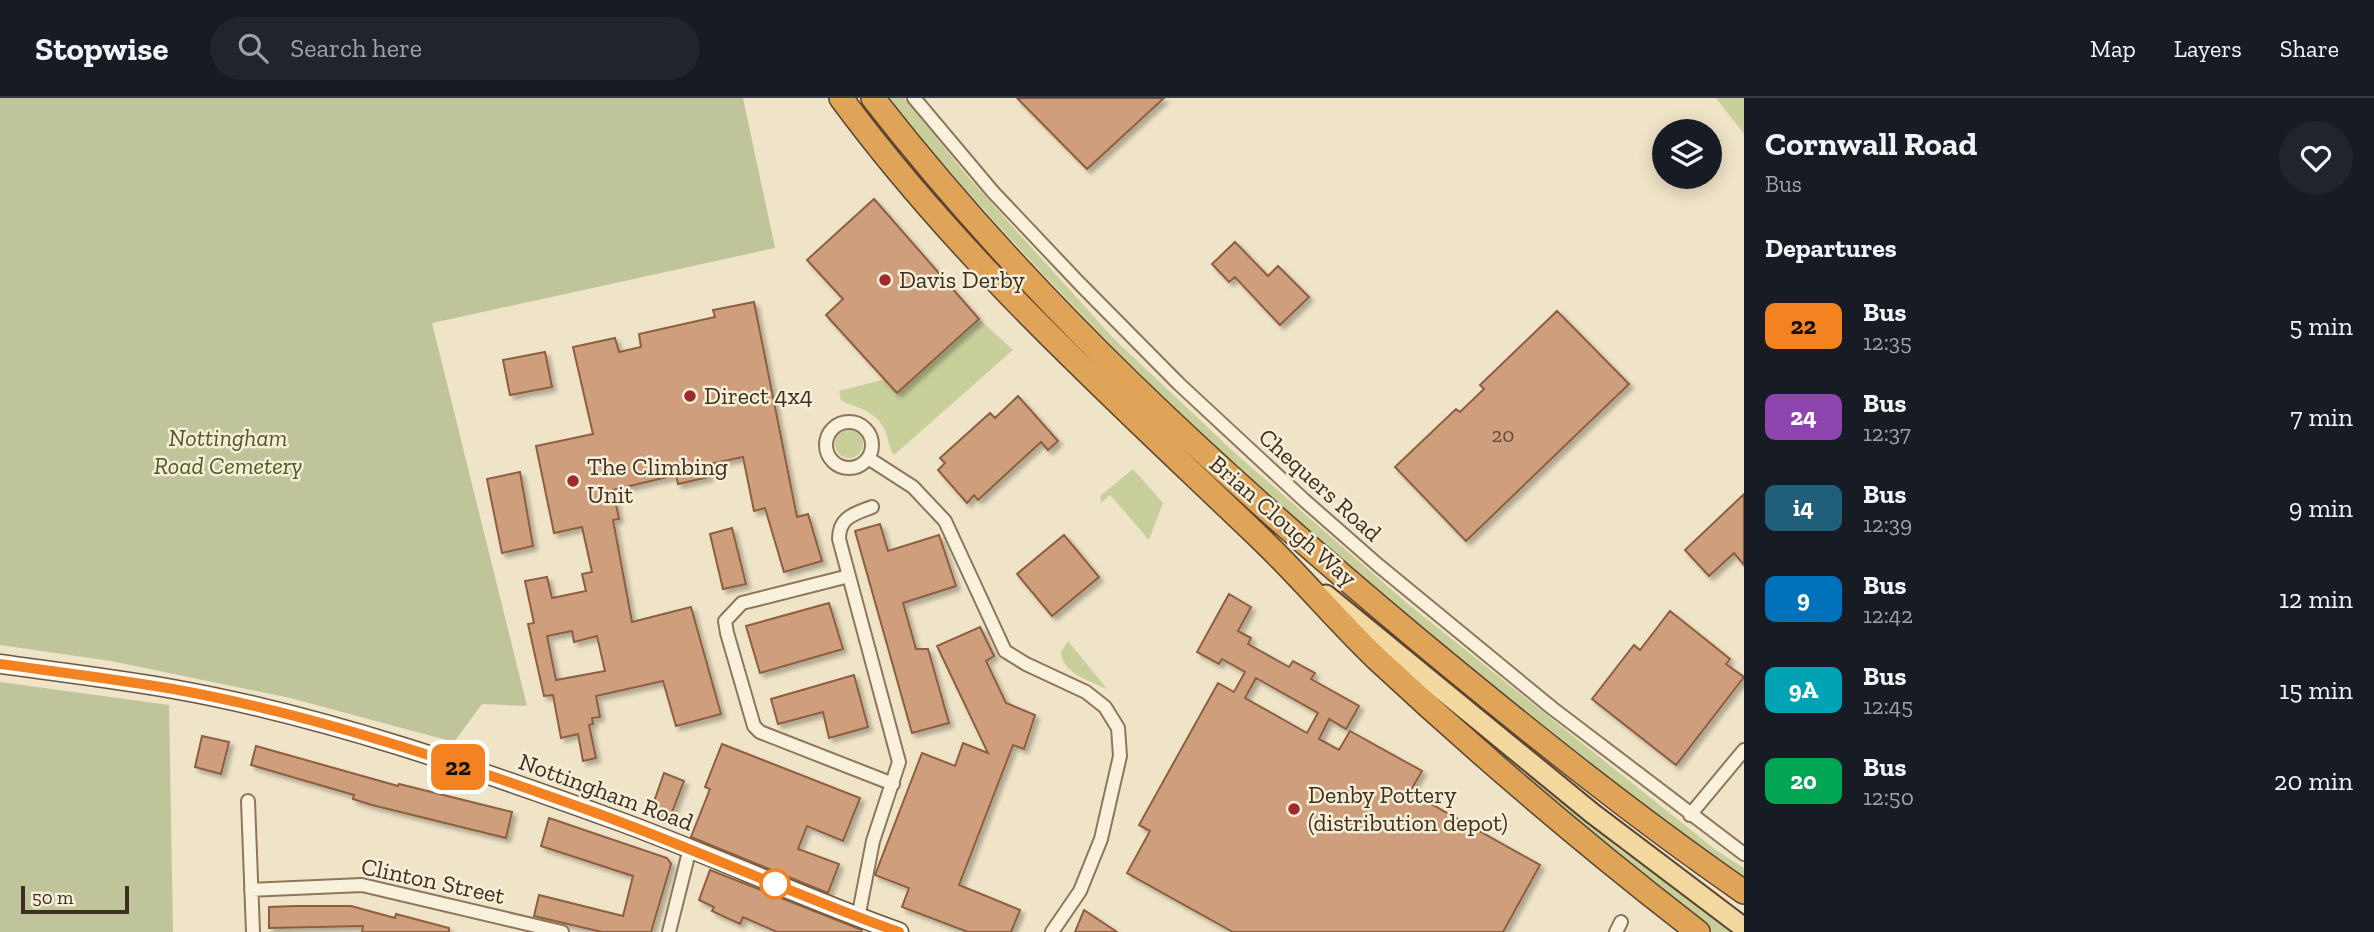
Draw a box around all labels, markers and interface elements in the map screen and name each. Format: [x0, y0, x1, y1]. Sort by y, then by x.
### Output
search box [210, 17, 700, 80]
text: Stopwise [35, 29, 168, 68]
icon: search [234, 29, 272, 67]
text: Search here [290, 32, 422, 64]
text: Map [2090, 34, 2136, 63]
text: Layers [2174, 34, 2242, 63]
text: Share [2280, 34, 2339, 63]
map controls [1652, 119, 1722, 189]
button: layers [1652, 119, 1722, 189]
button: heart [2279, 121, 2353, 195]
text: Cornwall Road [1765, 124, 1977, 163]
text: Bus [1765, 170, 1802, 198]
text: Departures [1765, 232, 1897, 264]
place label: Davis Derby [899, 265, 1025, 294]
marker: Davis Derby [877, 272, 893, 288]
text: Bus [1863, 296, 1906, 328]
text: 5 min [2289, 310, 2353, 342]
text: 22 [1791, 311, 1816, 340]
text: 12:35 [1863, 328, 1912, 356]
place label: Direct 4x4 [704, 381, 813, 410]
text: Bus [1863, 387, 1906, 419]
marker: Direct 4x4 [682, 388, 698, 404]
text: 7 min [2290, 401, 2353, 433]
text: 24 [1790, 402, 1817, 431]
text: 12:37 [1863, 419, 1911, 447]
street label: Chequers Road [1253, 422, 1388, 547]
house number: 20 [1492, 422, 1514, 447]
park label: Nottingham Road Cemetery [154, 423, 302, 480]
street label: Brian Clough Way [1204, 449, 1363, 593]
place label: The Climbing Unit [587, 452, 728, 509]
marker: The Climbing Unit [565, 473, 581, 489]
text: Bus [1863, 478, 1906, 510]
text: 9 min [2289, 492, 2353, 524]
text: i4 [1793, 493, 1814, 522]
text: 12:39 [1863, 510, 1912, 538]
text: Bus [1863, 569, 1906, 601]
text: 12 min [2279, 583, 2353, 615]
text: 9 [1797, 584, 1810, 613]
text: 12:42 [1863, 601, 1913, 629]
text: Bus [1863, 660, 1906, 692]
text: 15 min [2279, 674, 2353, 706]
text: 9A [1789, 675, 1818, 704]
text: 12:45 [1863, 692, 1913, 720]
line badge: 22 [426, 744, 490, 790]
street label: Nottingham Road [515, 746, 697, 837]
text: Bus [1863, 751, 1906, 783]
text: 22 [445, 752, 471, 781]
text: 20 min [2274, 765, 2353, 797]
text: 20 [1790, 766, 1817, 795]
place label: Denby Pottery (distribution depot) [1308, 780, 1508, 837]
text: 12:50 [1863, 783, 1914, 811]
marker: Denby Pottery (distribution depot) [1286, 801, 1302, 817]
street label: Clinton Street [359, 851, 508, 910]
unlabelled marker [760, 869, 790, 899]
scale bar [21, 883, 130, 915]
text: 50 m [32, 886, 73, 909]

